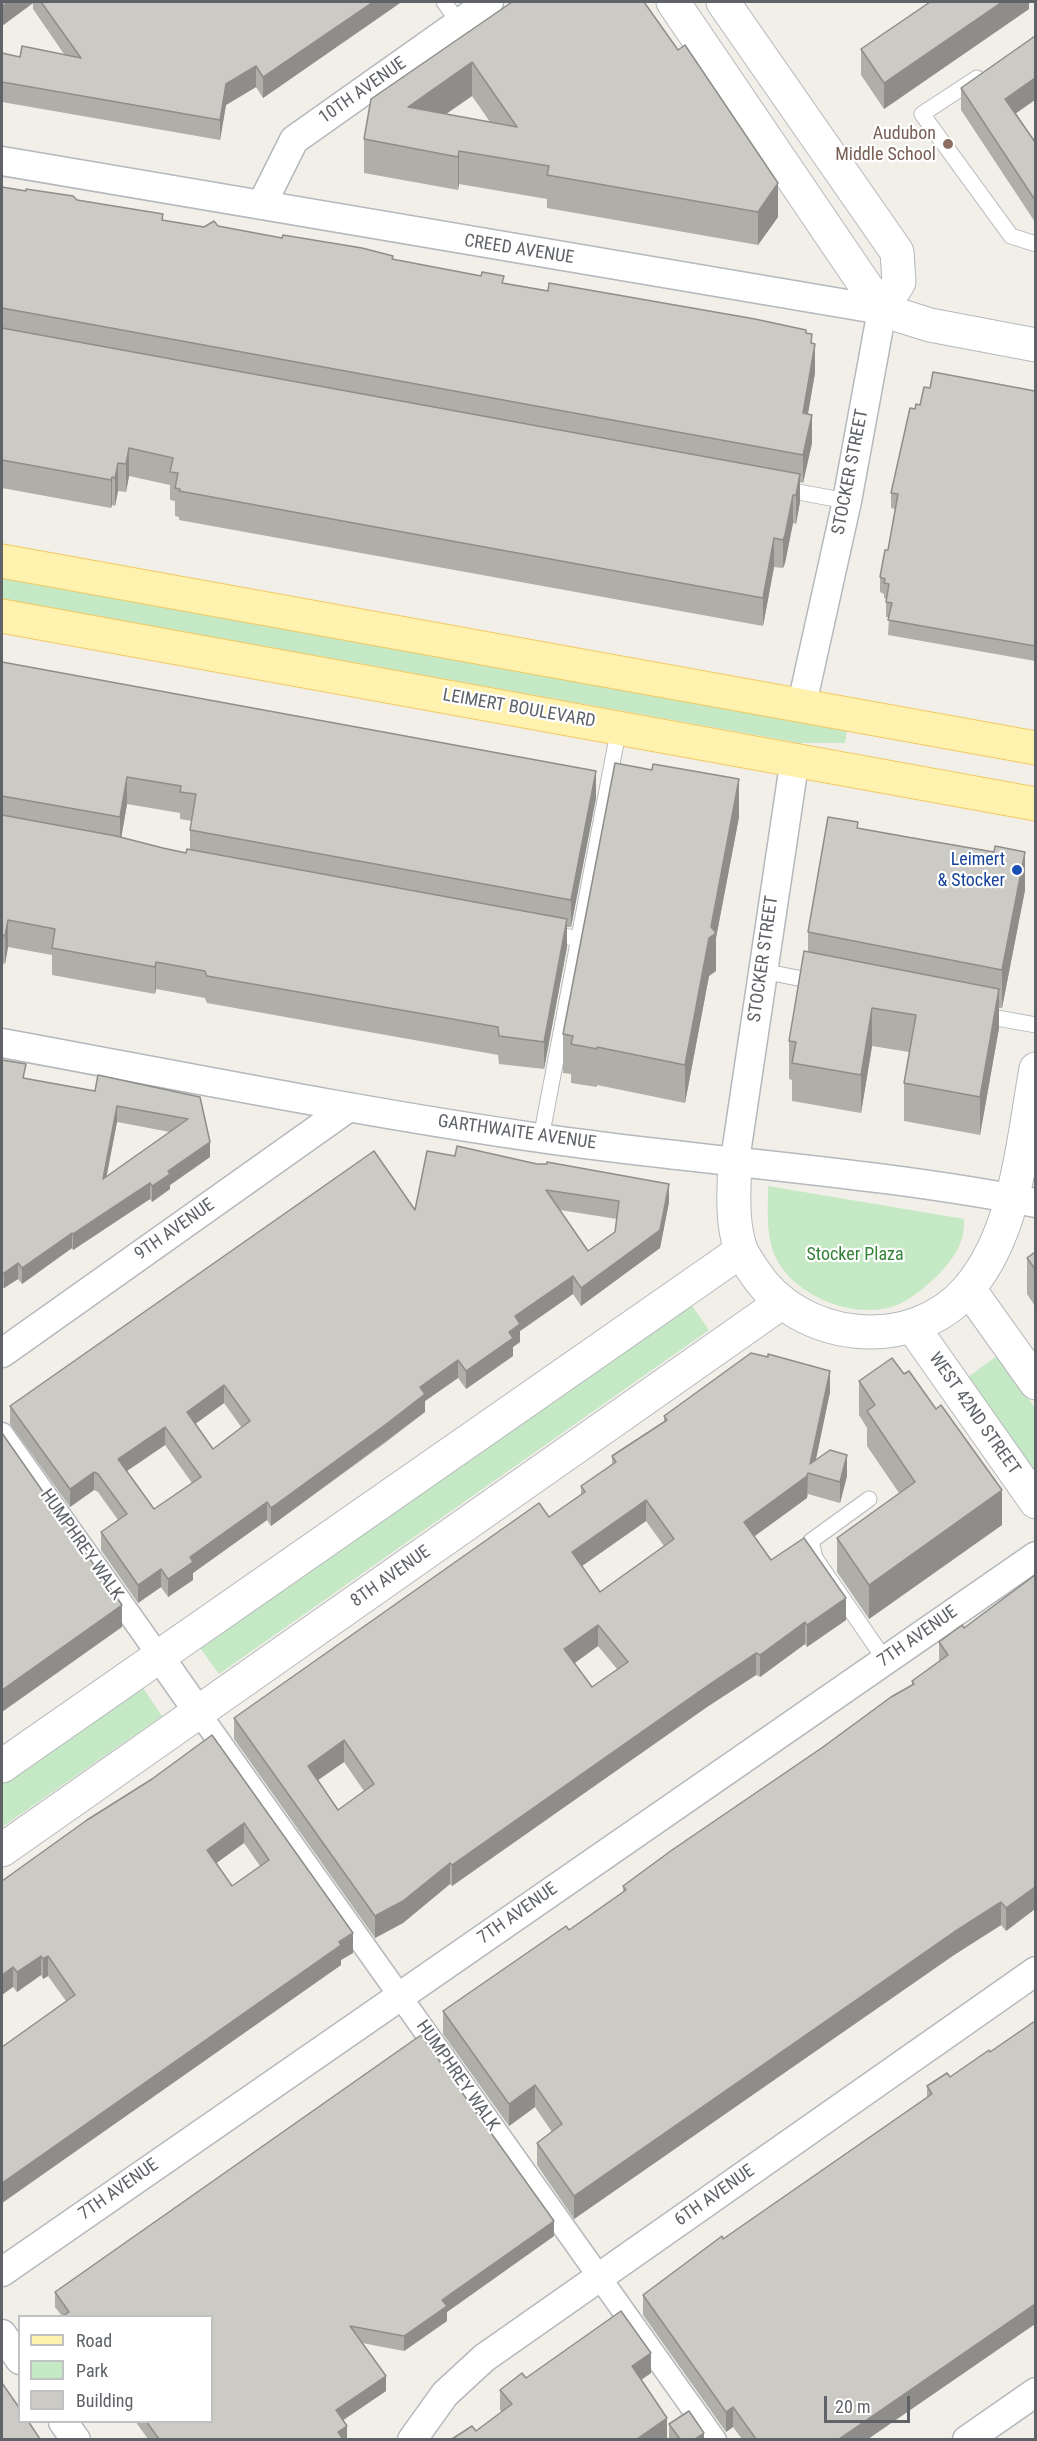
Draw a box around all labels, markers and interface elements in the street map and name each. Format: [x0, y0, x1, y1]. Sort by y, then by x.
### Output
street label: 10TH AVENUE [315, 53, 411, 129]
place label: Audubon Middle School [835, 123, 936, 166]
marker: Audubon Middle School [941, 137, 955, 151]
street label: CREED AVENUE [463, 231, 575, 269]
street label: STOCKER STREET [828, 407, 874, 537]
street label: LEIMERT BOULEVARD [441, 685, 597, 733]
place label: Leimert & Stocker [937, 849, 1005, 892]
marker: Leimert & Stocker [1010, 863, 1024, 877]
street label: STOCKER STREET [744, 894, 784, 1024]
street label: GARTHWAITE AVENUE [436, 1111, 598, 1155]
street label: 9TH AVENUE [131, 1195, 219, 1265]
park label: Stocker Plaza [806, 1244, 904, 1266]
street label: WEST 42ND STREET [924, 1349, 1024, 1479]
street label: HUMPHREY WALK [35, 1485, 127, 1605]
street label: 8TH AVENUE [347, 1542, 435, 1612]
street label: 7TH AVENUE [874, 1602, 962, 1672]
street label: 7TH AVENUE [474, 1879, 562, 1949]
street label: HUMPHREY WALK [411, 2016, 503, 2136]
street label: 7TH AVENUE [75, 2155, 163, 2225]
street label: 6TH AVENUE [671, 2161, 759, 2231]
legend [18, 2315, 213, 2423]
text: Road [76, 2330, 112, 2351]
text: Park [76, 2360, 108, 2381]
scale bar [827, 2384, 912, 2422]
text: Building [76, 2390, 133, 2411]
text: 20 m [835, 2396, 870, 2417]

